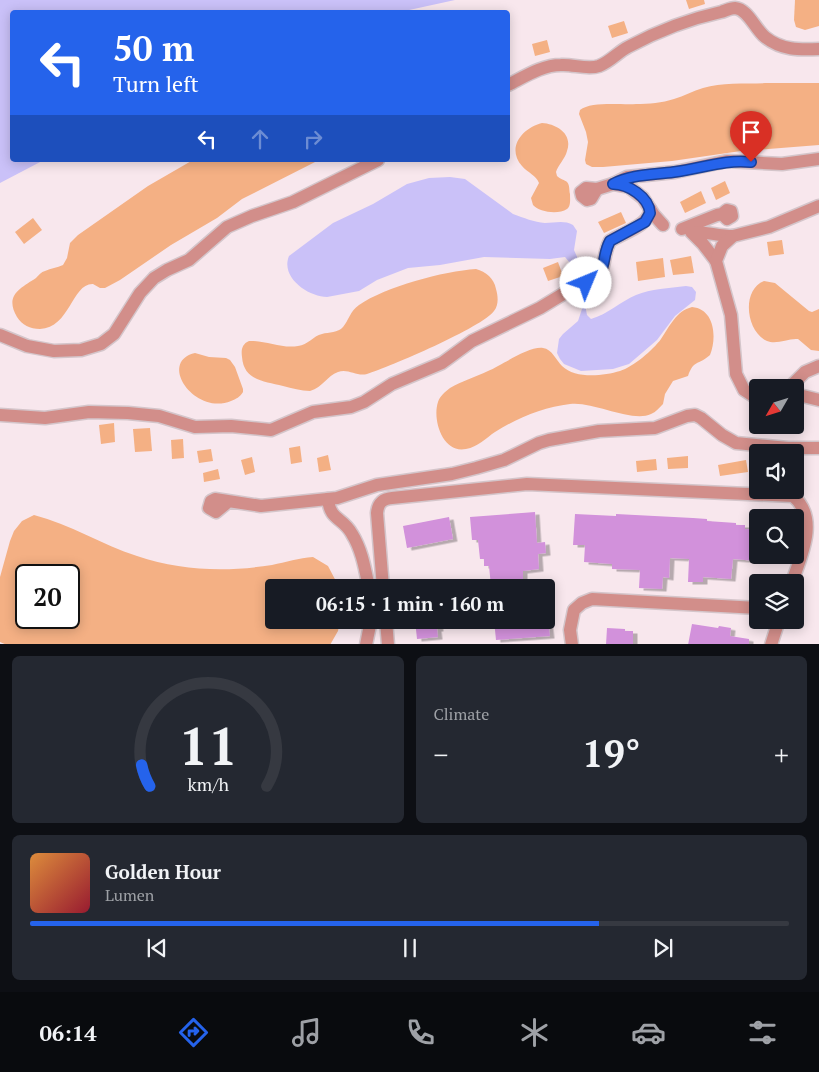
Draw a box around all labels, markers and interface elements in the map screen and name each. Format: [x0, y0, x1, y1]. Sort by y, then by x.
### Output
text: 50 m [113, 25, 194, 71]
icon: left [30, 30, 95, 95]
text: Turn left [113, 69, 199, 98]
pin [730, 111, 772, 162]
icon: arrive [737, 118, 765, 146]
icon: left [193, 125, 221, 153]
icon: ahead [246, 125, 274, 153]
icon: right [299, 125, 327, 153]
position arrow [559, 256, 611, 308]
north arrow [749, 379, 804, 434]
map controls [749, 379, 804, 629]
button: sound [749, 444, 804, 499]
button: search [749, 509, 804, 564]
speed limit sign: 20 [15, 564, 80, 629]
button: layers [749, 574, 804, 629]
text: 06:15 · 1 min · 160 m [316, 591, 504, 616]
text: Climate [434, 703, 489, 725]
text: 11 [178, 711, 237, 780]
text: 19° [582, 728, 641, 778]
text: − [434, 736, 448, 773]
text: + [774, 736, 789, 773]
text: km/h [187, 772, 229, 796]
text: Golden Hour [105, 859, 221, 884]
text: Lumen [105, 884, 154, 906]
icon: previous [143, 934, 171, 962]
icon: pause [396, 934, 424, 962]
icon: next [649, 934, 677, 962]
icon: directions [176, 1015, 211, 1050]
icon: music [289, 1015, 324, 1050]
icon: phone [403, 1015, 438, 1050]
icon: climate [517, 1015, 552, 1050]
icon: car [631, 1015, 666, 1050]
icon: filters [745, 1015, 780, 1050]
text: 06:14 [39, 1018, 97, 1047]

